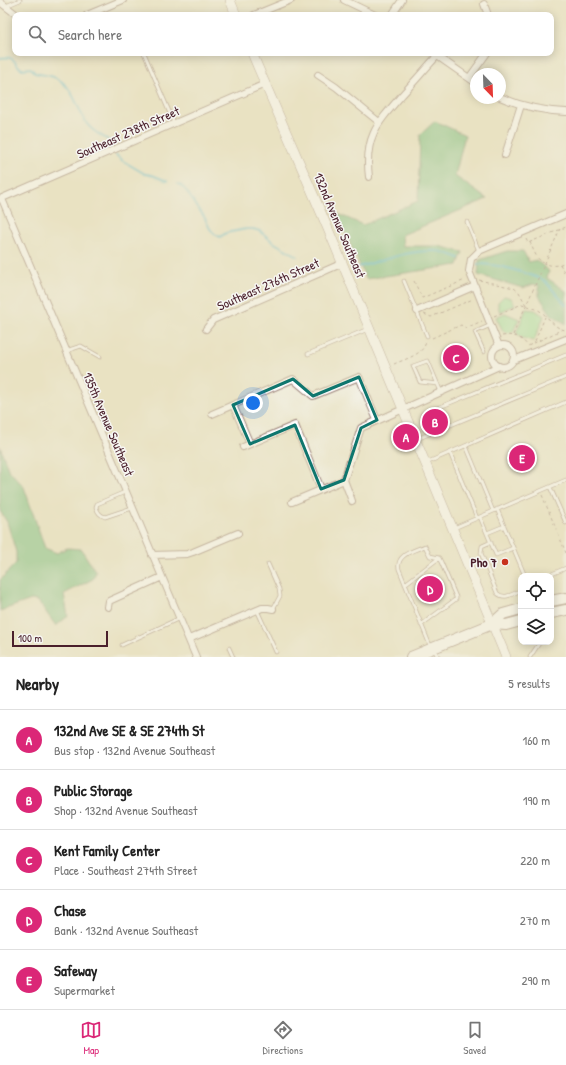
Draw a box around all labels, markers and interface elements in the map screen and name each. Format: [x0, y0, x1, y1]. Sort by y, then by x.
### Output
search box [12, 12, 554, 56]
icon: search [26, 23, 48, 45]
text: Search here [58, 24, 122, 45]
north arrow [470, 68, 506, 104]
street label: Southeast 278th Street [74, 101, 183, 163]
street label: 132nd Avenue Southeast [310, 170, 370, 281]
street label: Southeast 276th Street [214, 253, 322, 315]
pin: C [443, 343, 469, 373]
street label: 135th Avenue Southeast [79, 369, 139, 479]
your location [243, 393, 263, 413]
pin: B [422, 407, 448, 437]
pin: A [393, 422, 419, 452]
pin: E [509, 443, 535, 473]
place label: Pho 7 [471, 553, 498, 571]
marker: Pho 7 [500, 557, 510, 567]
map controls [518, 573, 554, 645]
button: locate [518, 573, 554, 609]
pin: D [417, 574, 443, 604]
button: layers [518, 609, 554, 645]
scale bar [12, 629, 108, 648]
text: 100 m [18, 631, 42, 645]
text: Nearby [16, 672, 59, 695]
text: 5 results [508, 674, 550, 692]
text: 132nd Ave SE & SE 274th St [54, 720, 204, 741]
text: A [26, 731, 32, 749]
text: 160 m [522, 731, 550, 749]
text: Bus stop · 132nd Avenue Southeast [54, 741, 215, 759]
text: Public Storage [54, 780, 132, 801]
text: B [26, 791, 32, 809]
text: 190 m [523, 791, 550, 809]
text: Shop · 132nd Avenue Southeast [54, 801, 197, 819]
text: Kent Family Center [54, 840, 160, 861]
text: C [25, 851, 33, 869]
text: 220 m [520, 851, 550, 869]
text: Place · Southeast 274th Street [54, 861, 197, 879]
text: Chase [54, 900, 86, 921]
text: D [26, 911, 32, 929]
text: 270 m [520, 911, 550, 929]
text: Bank · 132nd Avenue Southeast [54, 921, 198, 939]
text: Safeway [54, 960, 97, 981]
text: E [26, 971, 32, 989]
text: 290 m [521, 971, 550, 989]
text: Supermarket [54, 981, 115, 999]
tab: Map [80, 1019, 102, 1057]
tab: Directions [263, 1019, 303, 1057]
tab: Saved [463, 1019, 486, 1057]

